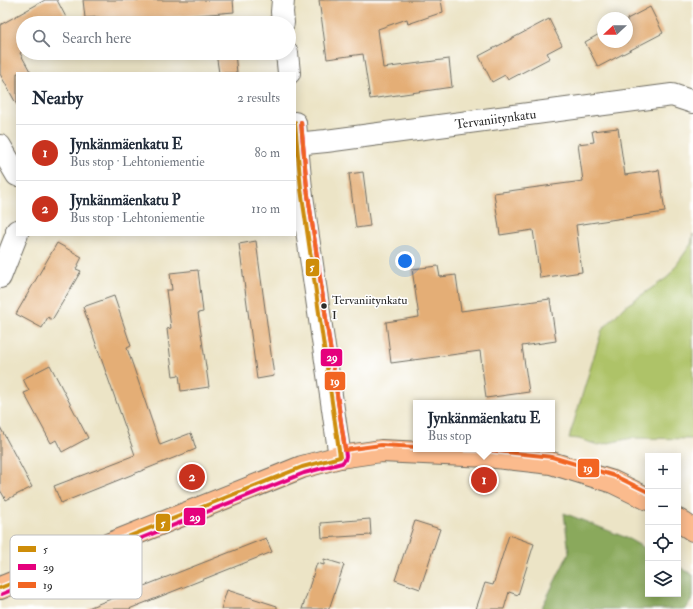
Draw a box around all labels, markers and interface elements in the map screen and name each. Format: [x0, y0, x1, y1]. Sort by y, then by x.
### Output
north arrow [597, 12, 633, 48]
search box [16, 16, 296, 60]
icon: search [30, 27, 52, 49]
text: Search here [62, 29, 131, 48]
text: Nearby [32, 88, 83, 109]
text: 2 results [237, 90, 280, 106]
street label: Tervaniitynkatu [454, 106, 537, 133]
text: Jynkänmäenkatu E [70, 135, 183, 154]
text: 1 [43, 145, 47, 161]
text: 80 m [254, 145, 280, 161]
text: Bus stop · Lehtoniementie [70, 154, 205, 170]
text: Jynkänmäenkatu P [70, 191, 181, 210]
text: 2 [42, 201, 48, 217]
text: 110 m [251, 201, 280, 217]
text: Bus stop · Lehtoniementie [70, 210, 205, 226]
your location [395, 251, 415, 271]
line badge: 5 [305, 258, 320, 277]
text: 5 [310, 261, 315, 274]
place label: Tervaniitynkatu I [332, 293, 408, 323]
marker: Tervaniitynkatu I [319, 301, 329, 311]
line badge: 29 [320, 348, 343, 367]
text: 29 [326, 351, 338, 364]
line badge: 19 [324, 371, 346, 391]
text: 19 [330, 375, 340, 388]
popup [413, 400, 555, 452]
text: Jynkänmäenkatu E [428, 409, 540, 428]
text: Bus stop [428, 428, 472, 444]
map controls [645, 453, 681, 597]
button: + [645, 453, 681, 489]
line badge: 19 [577, 458, 600, 478]
pin: 2 [179, 462, 205, 492]
text: 19 [583, 462, 593, 475]
pin: 1 [471, 465, 497, 495]
button: − [645, 489, 681, 525]
line badge: 29 [183, 507, 206, 526]
text: 29 [189, 511, 201, 524]
line badge: 5 [155, 513, 171, 532]
text: 5 [161, 517, 166, 530]
button: locate [645, 525, 681, 561]
legend [10, 535, 142, 599]
text: 5 [43, 543, 48, 556]
text: 29 [43, 561, 54, 574]
button: layers [645, 561, 681, 597]
text: 19 [43, 579, 53, 592]

